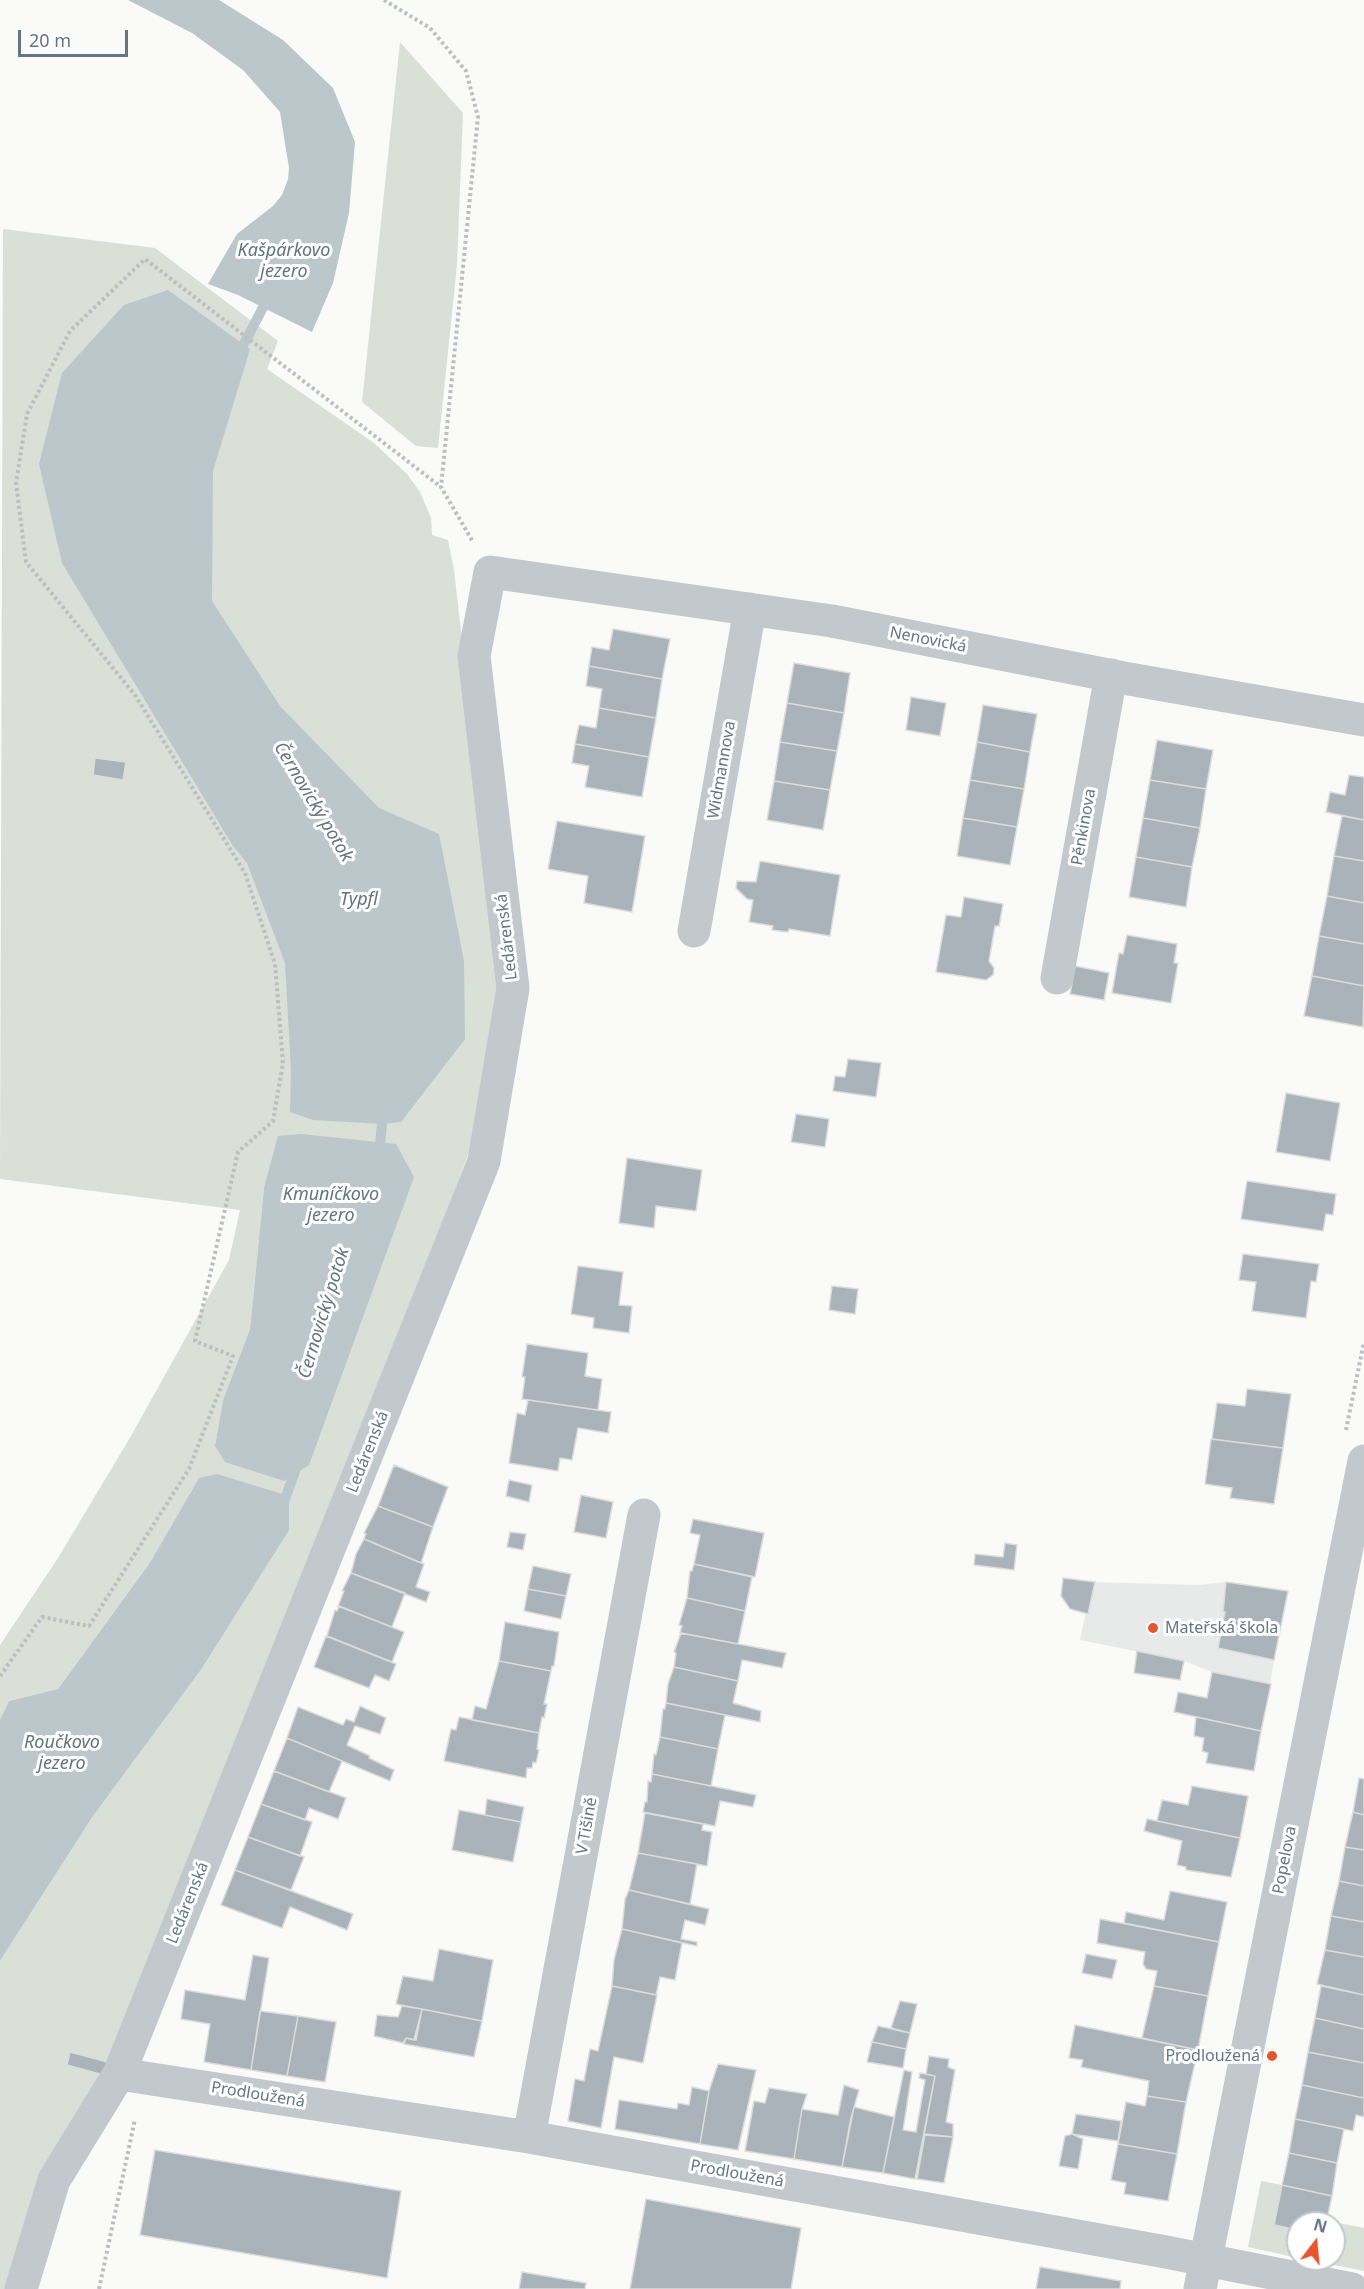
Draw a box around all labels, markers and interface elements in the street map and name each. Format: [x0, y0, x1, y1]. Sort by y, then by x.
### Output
scale bar [21, 18, 130, 56]
text: 20 m [29, 28, 71, 52]
water label: Kašpárkovo jezero [238, 240, 330, 282]
street label: Nenovická [888, 623, 968, 657]
street label: Widmannova [704, 720, 740, 820]
water label: Černovický potok [269, 738, 357, 866]
street label: Pěnkinova [1068, 787, 1100, 867]
water label: Typfl [340, 889, 378, 911]
street label: Ledárenská [492, 893, 522, 981]
water label: Kmuníčkovo jezero [283, 1184, 379, 1226]
water label: Černovický potok [294, 1245, 354, 1381]
street label: Ledárenská [343, 1408, 393, 1496]
place label: Mateřská škola [1165, 1618, 1278, 1638]
marker: Mateřská škola [1146, 1621, 1160, 1635]
water label: Roučkovo jezero [24, 1732, 100, 1774]
street label: V Tišině [573, 1796, 601, 1856]
street label: Popelova [1269, 1824, 1301, 1896]
street label: Ledárenská [163, 1859, 213, 1947]
place label: Prodloužená [1165, 2046, 1260, 2066]
marker: Prodloužená [1265, 2049, 1279, 2063]
street label: Prodloužená [210, 2078, 306, 2112]
street label: Prodloužená [689, 2156, 785, 2192]
north arrow [1286, 2211, 1346, 2271]
text: N [1311, 2213, 1330, 2238]

